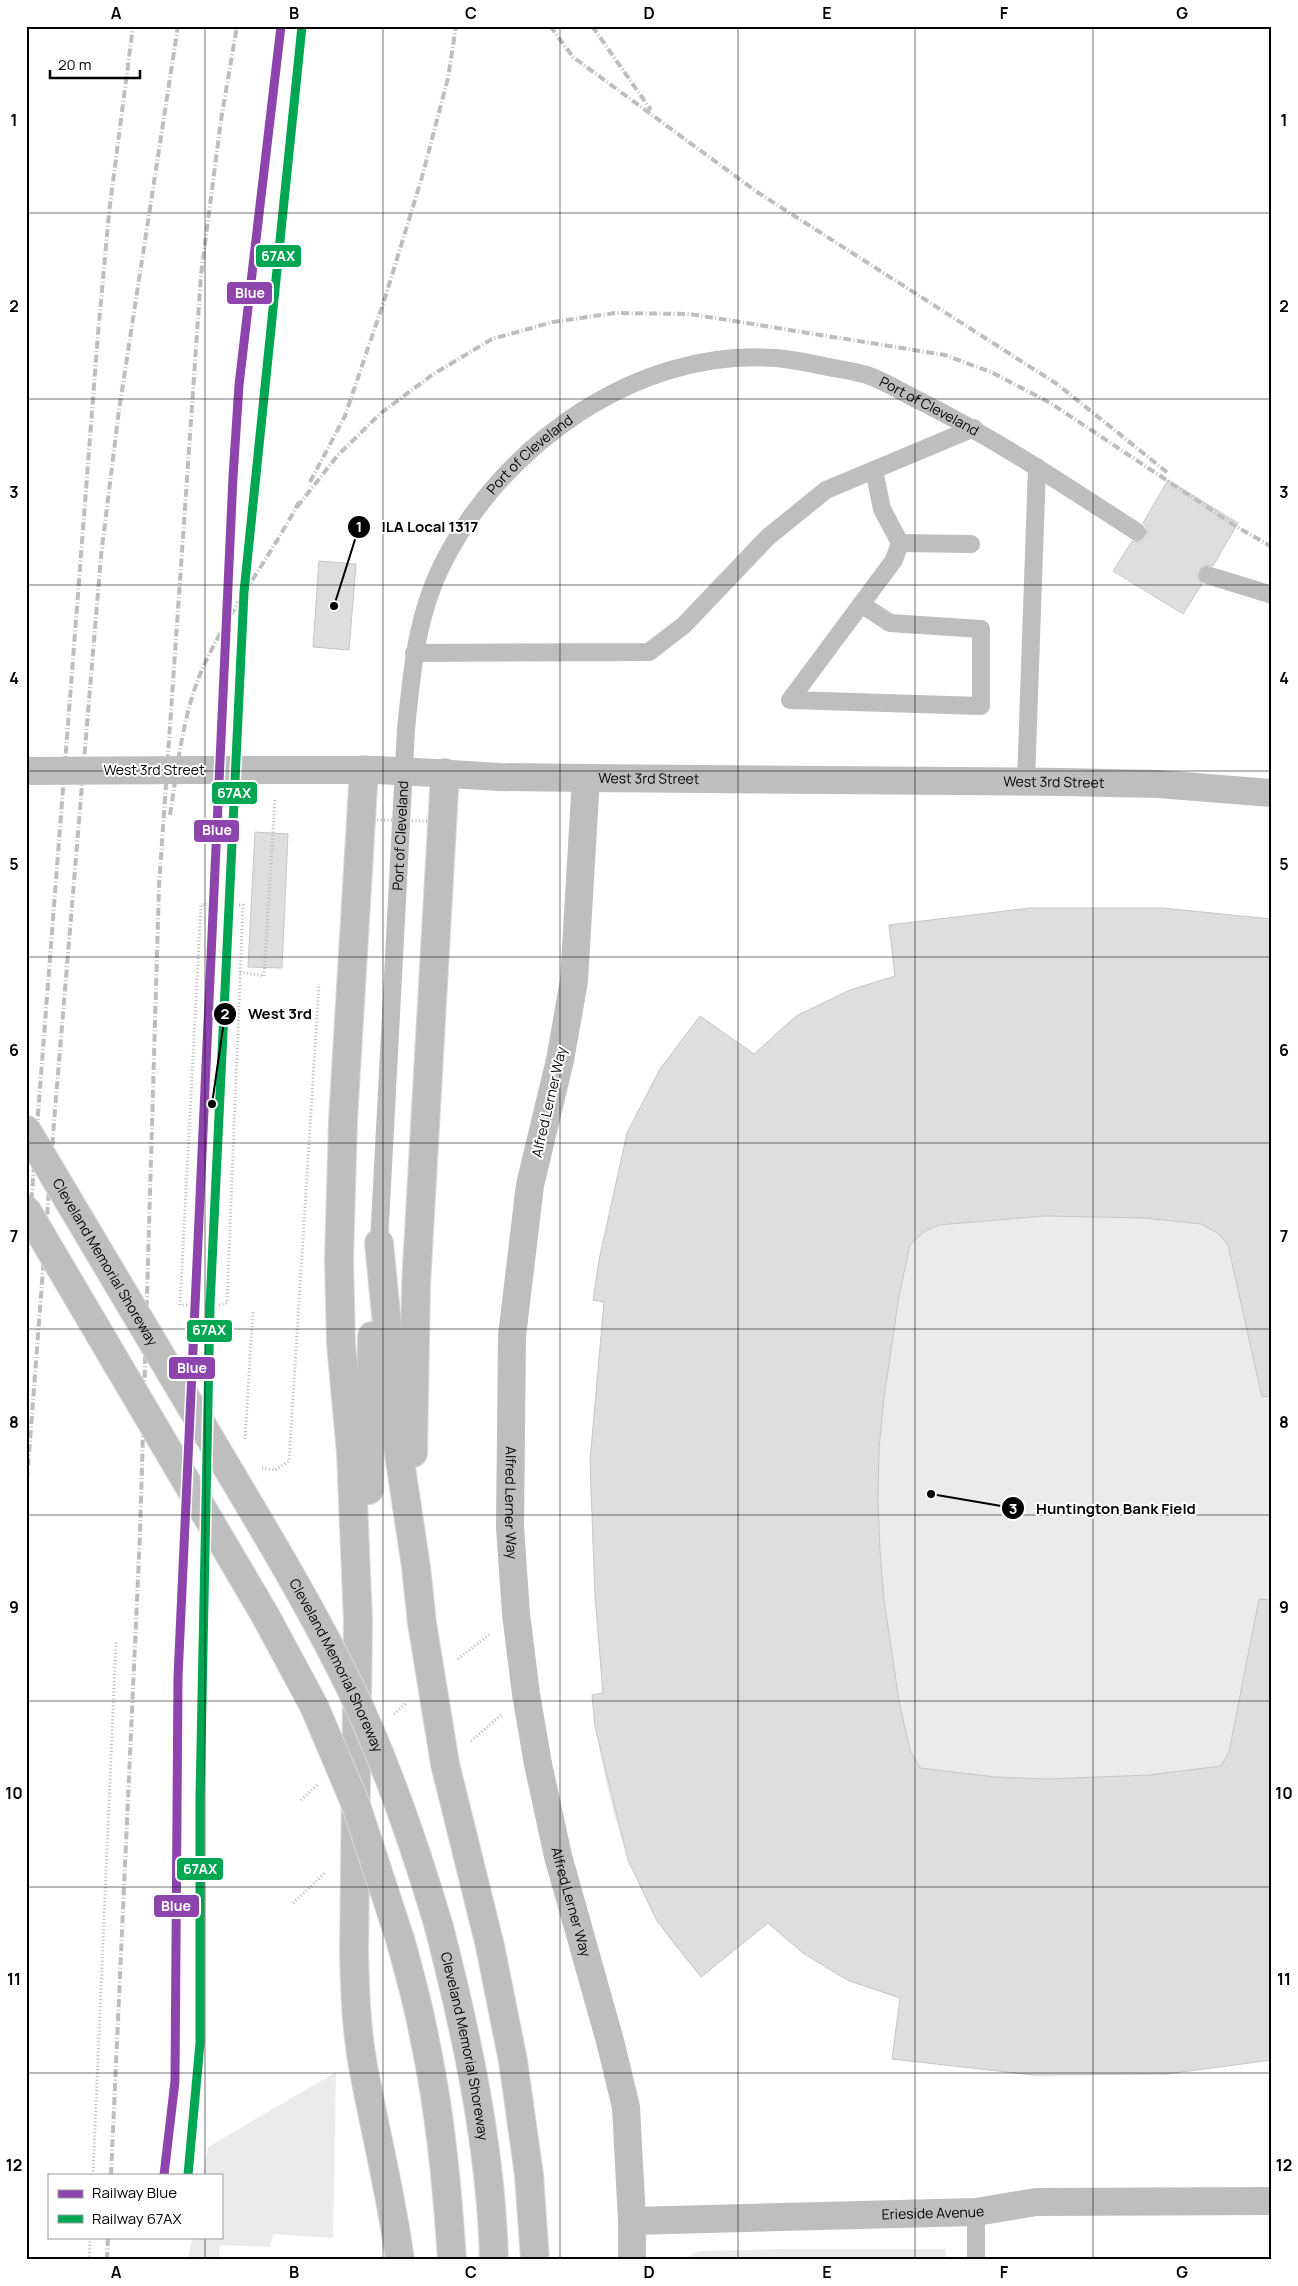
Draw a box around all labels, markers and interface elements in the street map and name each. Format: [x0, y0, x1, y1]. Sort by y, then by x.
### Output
text: A [111, 2, 122, 24]
text: B [289, 2, 299, 24]
text: C [465, 2, 477, 24]
text: D [643, 2, 655, 24]
text: E [822, 2, 832, 24]
text: F [1000, 2, 1009, 24]
text: G [1176, 2, 1188, 24]
scale bar [50, 48, 140, 80]
text: 20 m [58, 54, 91, 75]
text: 1 [10, 109, 18, 131]
text: 1 [1280, 109, 1288, 131]
line badge: 67AX [255, 244, 302, 268]
text: 67AX [261, 246, 296, 265]
line badge: Blue [226, 281, 273, 305]
text: Blue [235, 283, 265, 302]
text: 2 [9, 295, 19, 317]
text: 2 [1279, 295, 1289, 317]
street label: Port of Cleveland [876, 371, 983, 440]
street label: Port of Cleveland [482, 410, 576, 498]
text: 3 [9, 481, 19, 503]
text: 3 [1279, 481, 1289, 503]
callout: ILA Local 1317 [347, 512, 489, 542]
text: 1 [356, 516, 362, 537]
text: ILA Local 1317 [382, 516, 478, 537]
text: 4 [9, 667, 19, 689]
text: 4 [1279, 667, 1289, 689]
street label: West 3rd Street [103, 760, 205, 779]
street label: West 3rd Street [598, 768, 700, 788]
street label: West 3rd Street [1003, 771, 1105, 792]
street label: Port of Cleveland [388, 780, 412, 891]
line badge: 67AX [211, 781, 258, 805]
text: 67AX [217, 783, 252, 802]
line badge: Blue [193, 819, 240, 843]
text: Blue [202, 820, 232, 839]
text: 5 [9, 853, 19, 875]
text: 5 [1279, 853, 1289, 875]
callout: West 3rd [213, 999, 322, 1029]
text: 2 [221, 1003, 230, 1024]
text: West 3rd [248, 1003, 312, 1024]
text: 6 [9, 1039, 19, 1061]
text: 6 [1279, 1039, 1289, 1061]
street label: Alfred Lerner Way [527, 1044, 571, 1159]
street label: Cleveland Memorial Shoreway [49, 1175, 163, 1350]
text: 7 [10, 1225, 18, 1247]
text: 7 [1280, 1225, 1288, 1247]
line badge: 67AX [186, 1319, 233, 1343]
text: 67AX [192, 1320, 227, 1339]
line badge: Blue [168, 1356, 216, 1380]
text: Blue [177, 1358, 207, 1377]
text: 8 [9, 1411, 19, 1433]
text: 8 [1279, 1411, 1289, 1433]
street label: Alfred Lerner Way [501, 1446, 522, 1561]
callout: Huntington Bank Field [1001, 1493, 1205, 1523]
text: 3 [1009, 1498, 1017, 1519]
text: Huntington Bank Field [1036, 1498, 1196, 1519]
street label: Cleveland Memorial Shoreway [285, 1575, 388, 1755]
text: 9 [9, 1596, 19, 1618]
text: 9 [1279, 1596, 1289, 1618]
text: 10 [5, 1782, 23, 1804]
text: 10 [1275, 1782, 1293, 1804]
street label: Alfred Lerner Way [547, 1845, 596, 1960]
line badge: 67AX [176, 1857, 224, 1881]
text: 67AX [183, 1859, 218, 1878]
line badge: Blue [153, 1894, 200, 1918]
text: Blue [161, 1896, 191, 1915]
street label: Cleveland Memorial Shoreway [437, 1950, 494, 2142]
text: 11 [7, 1968, 21, 1990]
text: 11 [1277, 1968, 1291, 1990]
text: 12 [6, 2154, 22, 2176]
text: 12 [1276, 2154, 1292, 2176]
legend [48, 2174, 222, 2238]
text: Railway Blue [92, 2182, 177, 2203]
street label: Erieside Avenue [881, 2201, 985, 2223]
text: Railway 67AX [92, 2208, 181, 2229]
text: A [111, 2261, 122, 2283]
text: B [289, 2261, 299, 2283]
text: C [465, 2261, 477, 2283]
text: D [643, 2261, 655, 2283]
text: E [822, 2261, 832, 2283]
text: F [1000, 2261, 1009, 2283]
text: G [1176, 2261, 1188, 2283]

